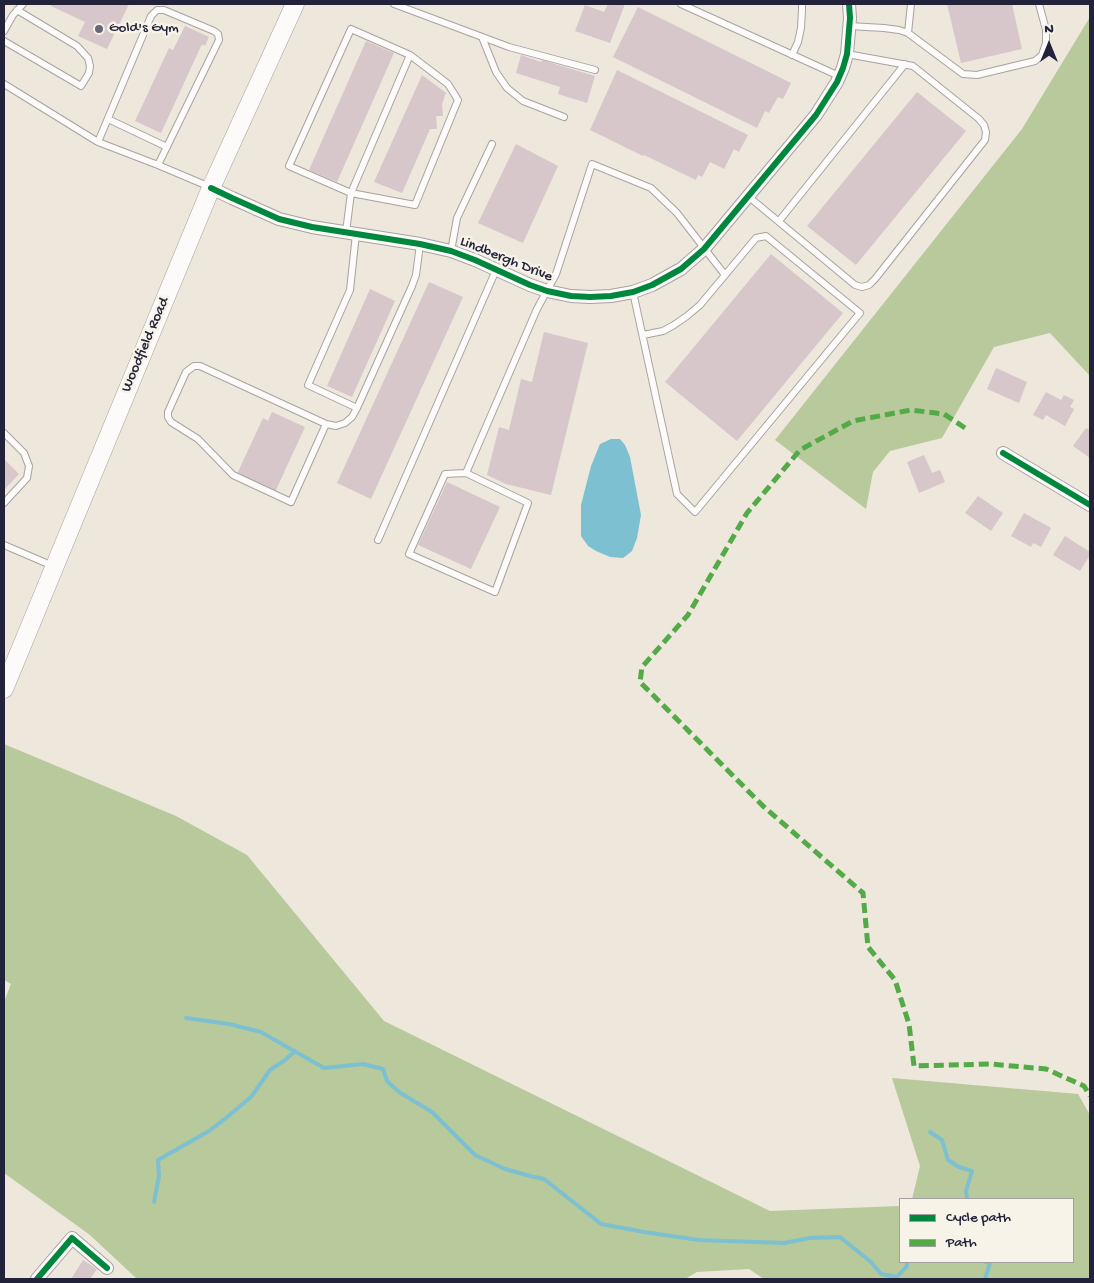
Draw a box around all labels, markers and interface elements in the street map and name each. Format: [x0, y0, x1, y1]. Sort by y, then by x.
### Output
place label: Gold's Gym [109, 20, 179, 38]
north arrow [1024, 20, 1074, 70]
text: N [1044, 21, 1054, 38]
marker: Gold's Gym [93, 23, 105, 35]
street label: Lindbergh Drive [457, 233, 555, 287]
street label: Woodfield Road [118, 295, 174, 395]
legend [899, 1198, 1074, 1263]
text: Cycle path [946, 1209, 1011, 1227]
text: Path [946, 1234, 977, 1252]

